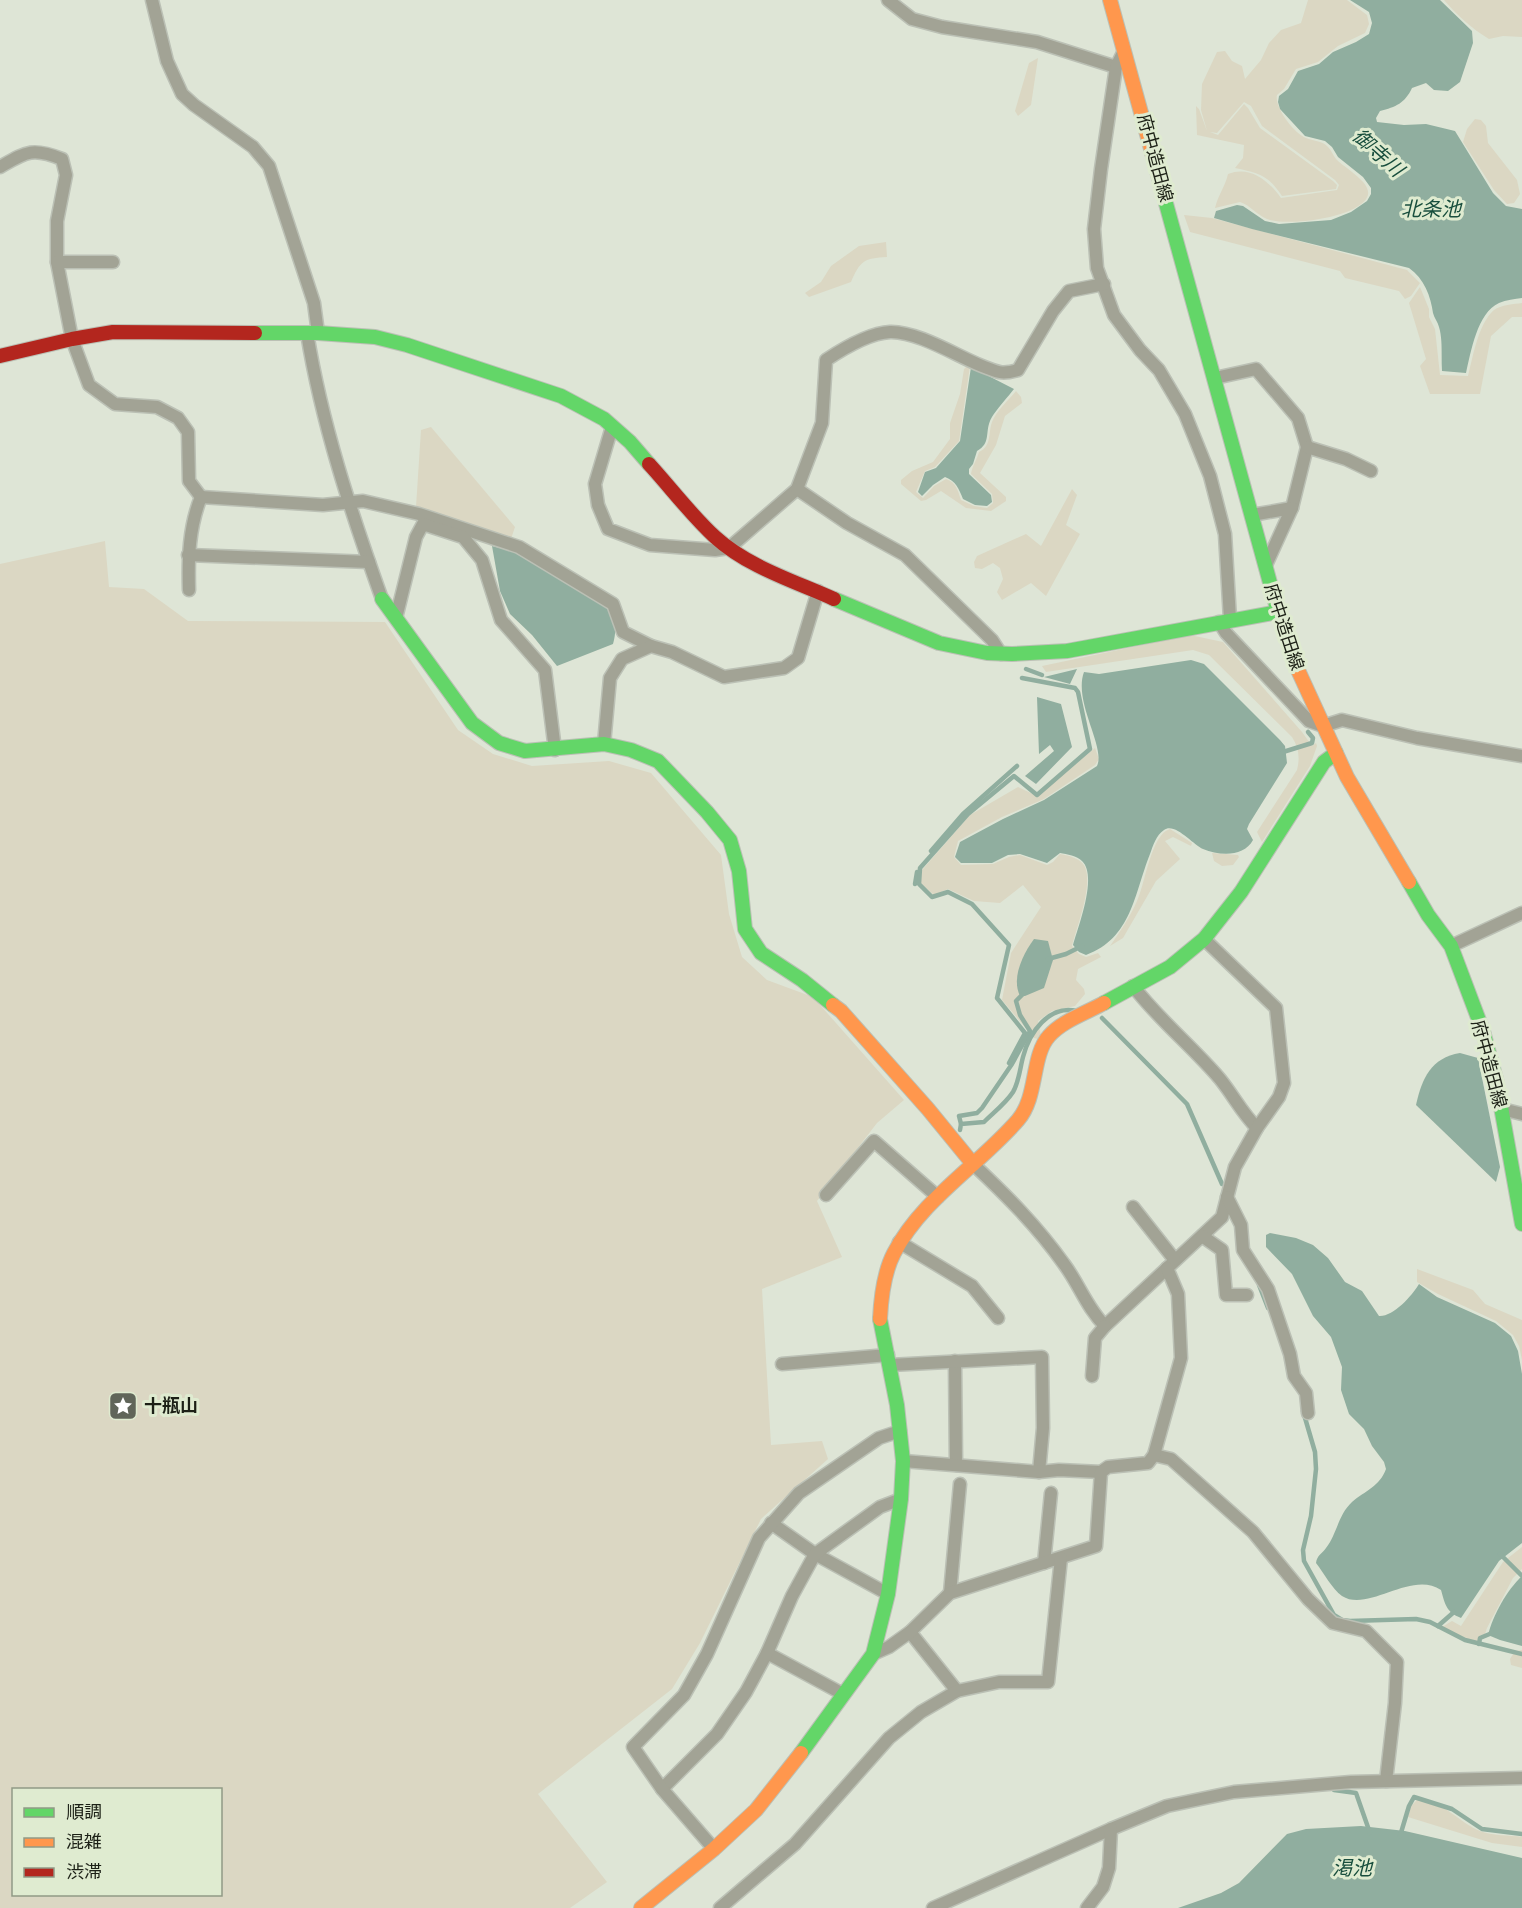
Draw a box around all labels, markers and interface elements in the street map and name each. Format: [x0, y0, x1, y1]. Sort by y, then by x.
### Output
street label: 府中造田線 [1132, 111, 1178, 205]
water label: 御寺川 [1347, 123, 1411, 184]
water label: 北条池 [1401, 196, 1463, 223]
street label: 府中造田線 [1259, 580, 1309, 674]
street label: 府中造田線 [1466, 1017, 1512, 1111]
place icon: 十瓶山 [107, 1390, 139, 1422]
place label: 十瓶山 [144, 1394, 198, 1418]
legend [12, 1788, 222, 1896]
text: 順調 [66, 1800, 102, 1824]
text: 混雑 [66, 1830, 102, 1854]
water label: 渇池 [1332, 1855, 1374, 1882]
text: 渋滞 [66, 1860, 102, 1884]

